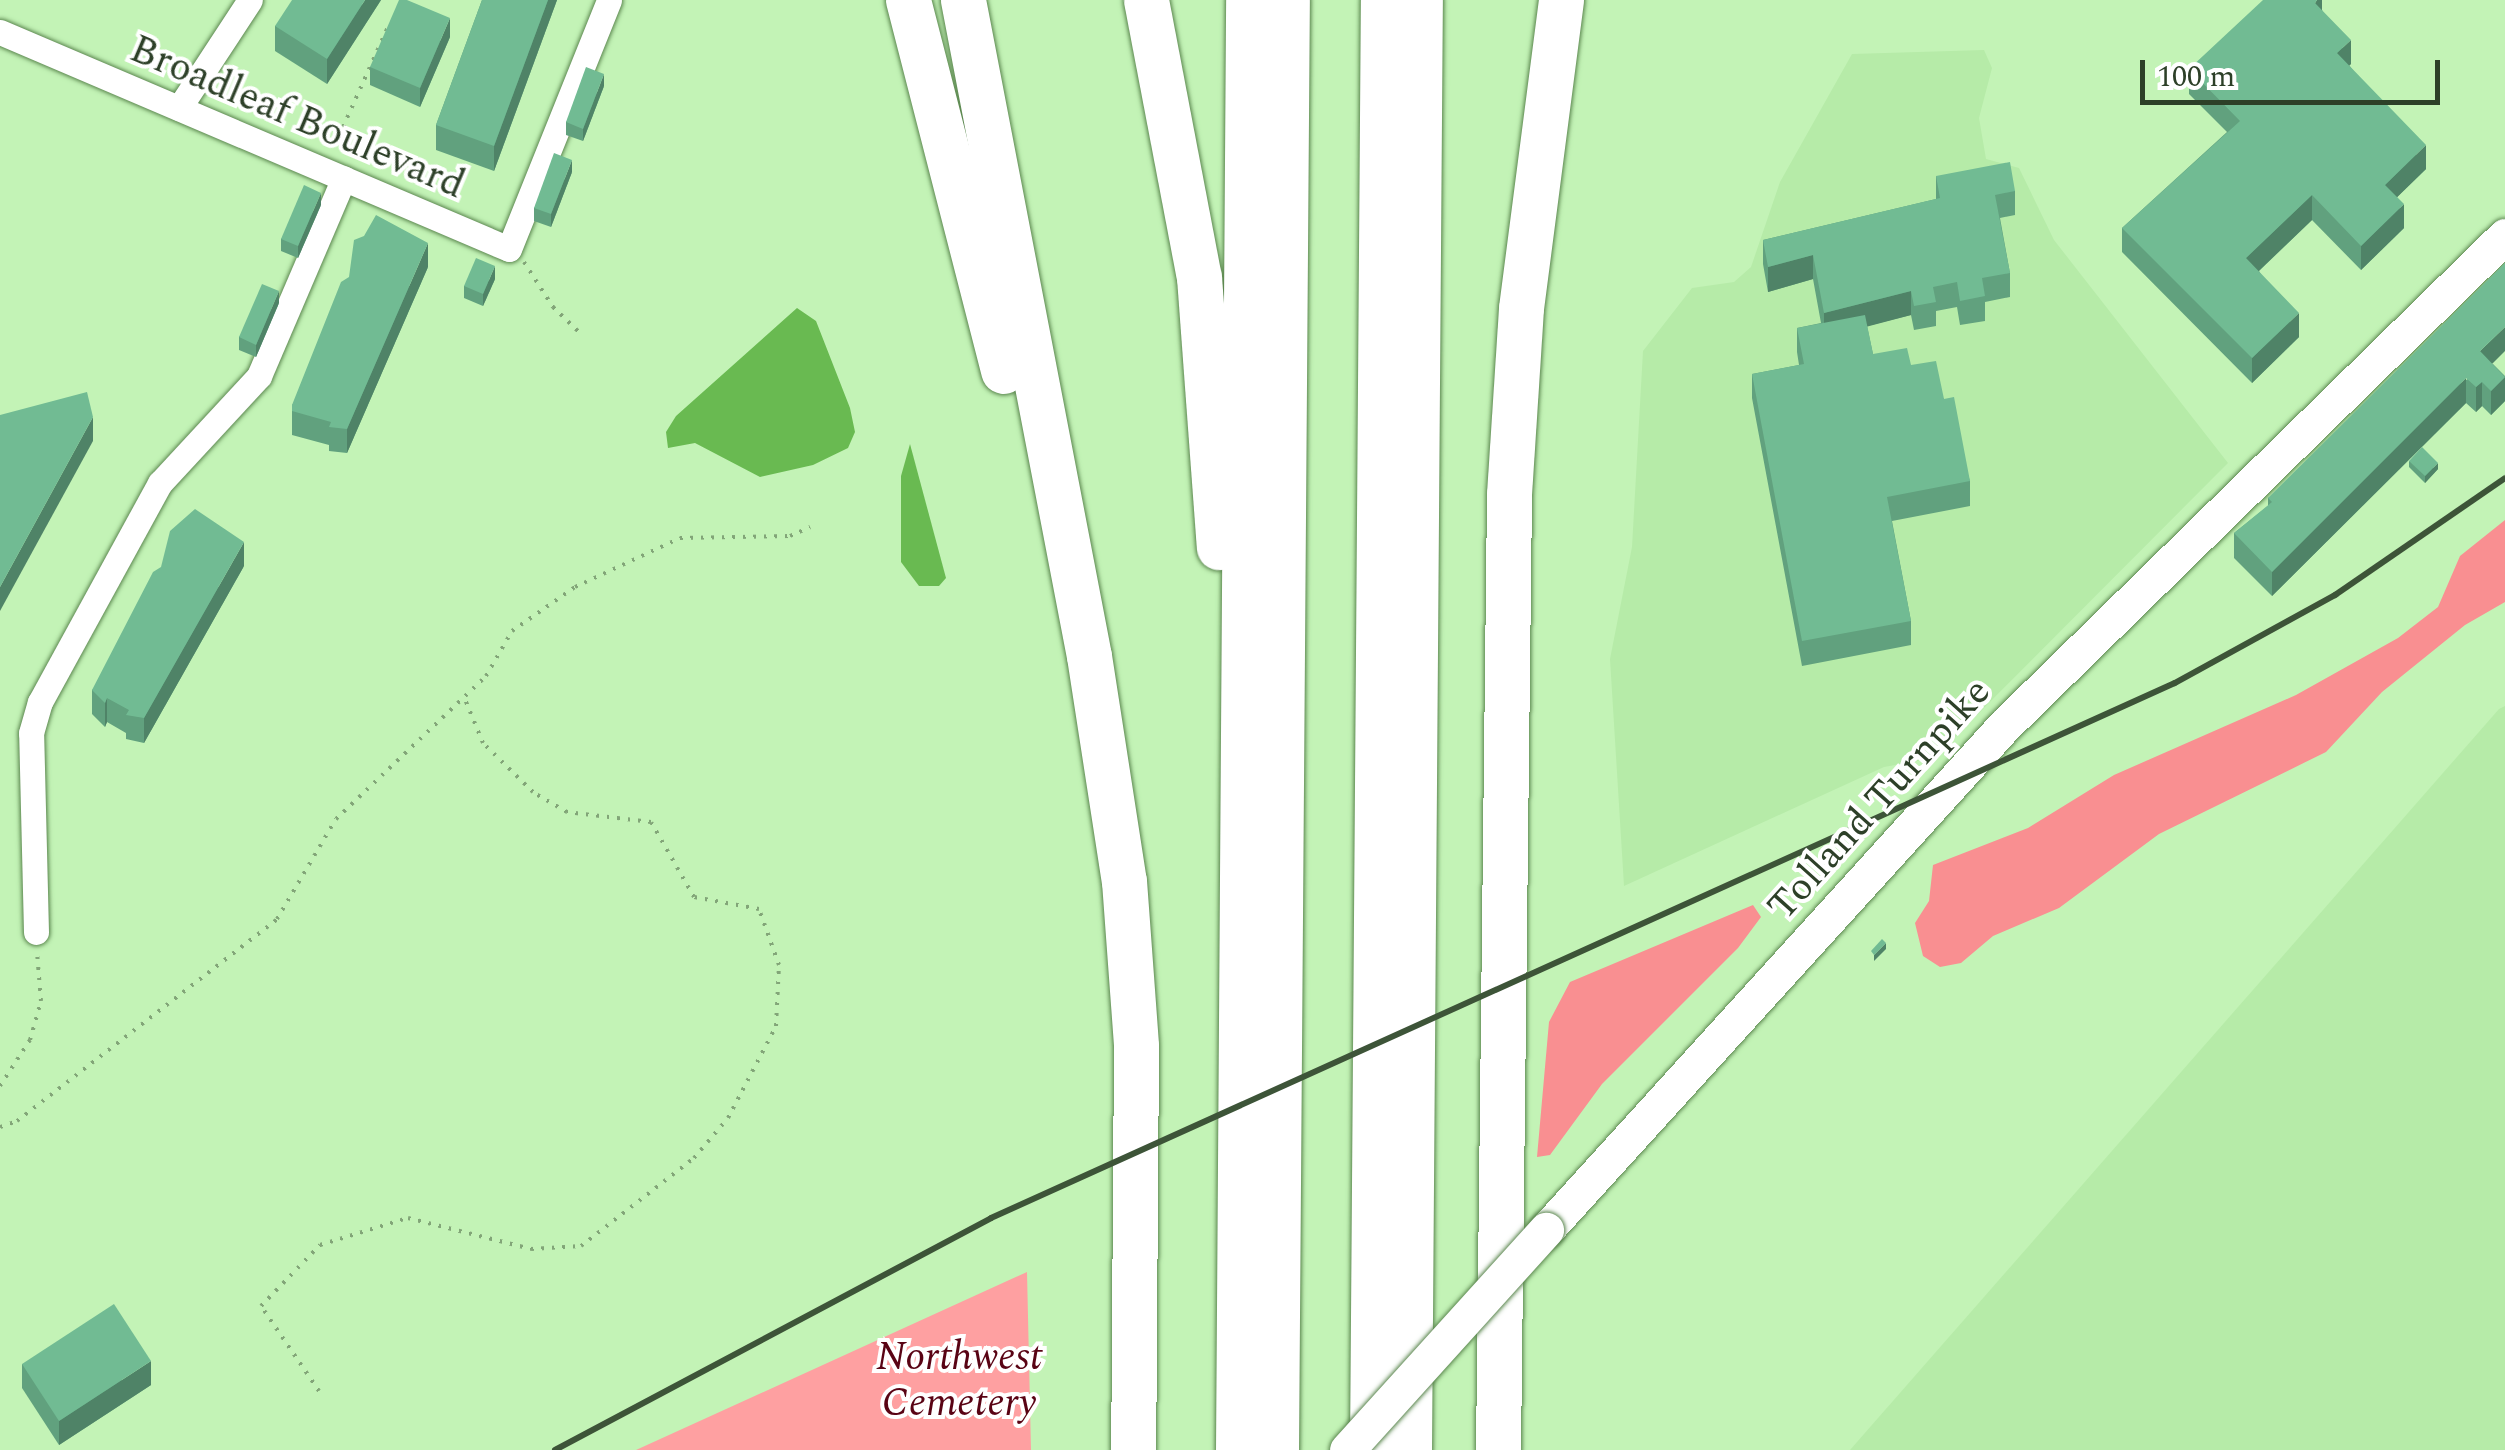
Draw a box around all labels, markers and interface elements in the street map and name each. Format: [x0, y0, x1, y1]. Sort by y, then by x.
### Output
street label: Broadleaf Boulevard [122, 26, 472, 210]
scale bar [2145, 40, 2445, 102]
text: 100 m [2157, 54, 2235, 100]
street label: Tolland Turnpike [1759, 669, 2001, 931]
park label: Northwest Cemetery [876, 1334, 1042, 1428]

